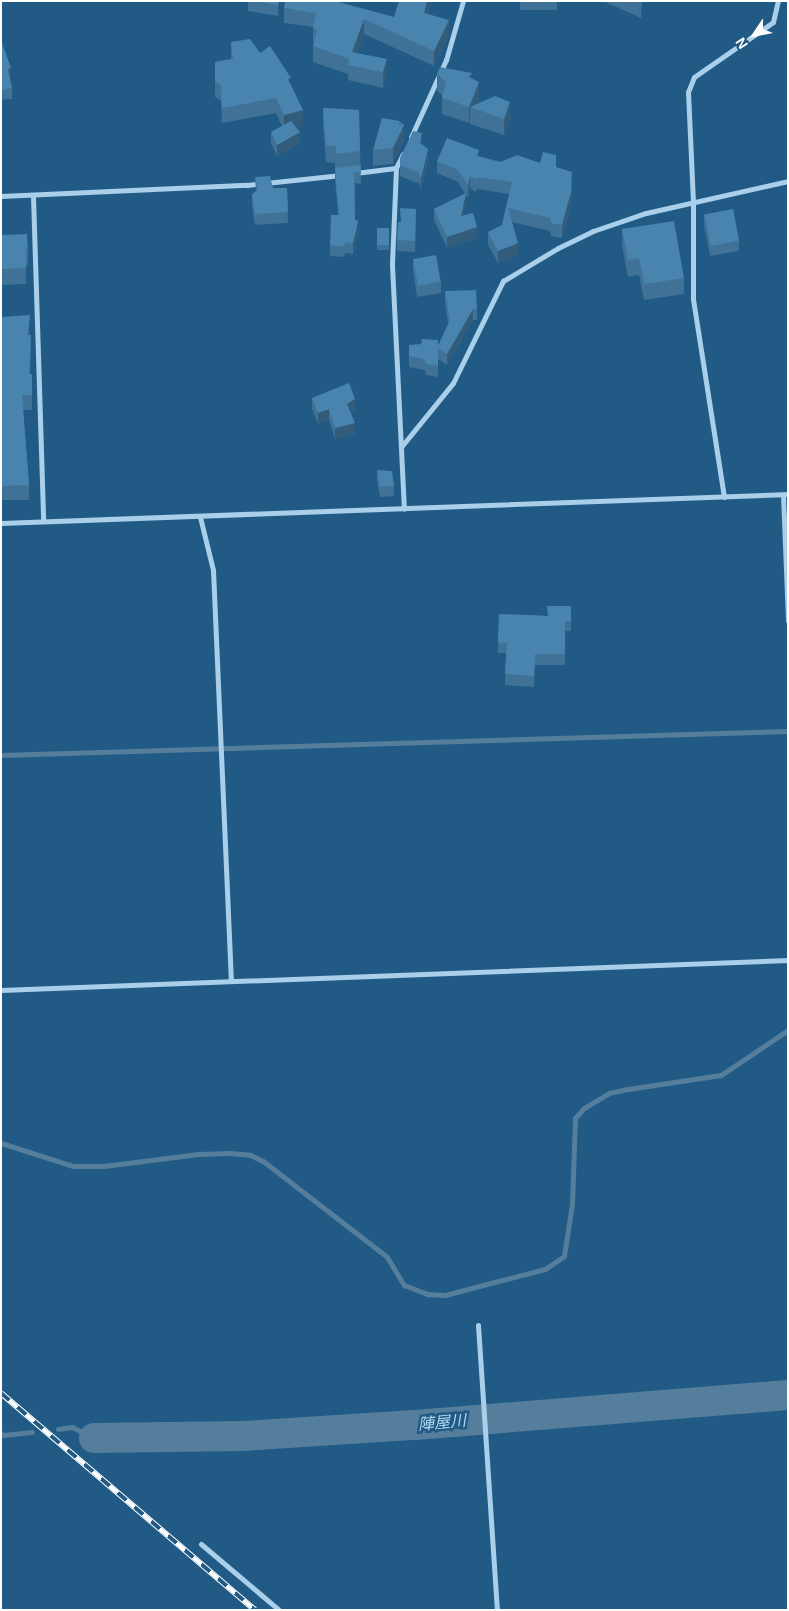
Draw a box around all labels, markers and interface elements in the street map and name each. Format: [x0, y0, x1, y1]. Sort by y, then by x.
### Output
north arrow [729, 10, 779, 60]
text: N [732, 35, 751, 52]
water label: 陣屋川 [417, 1411, 467, 1435]

